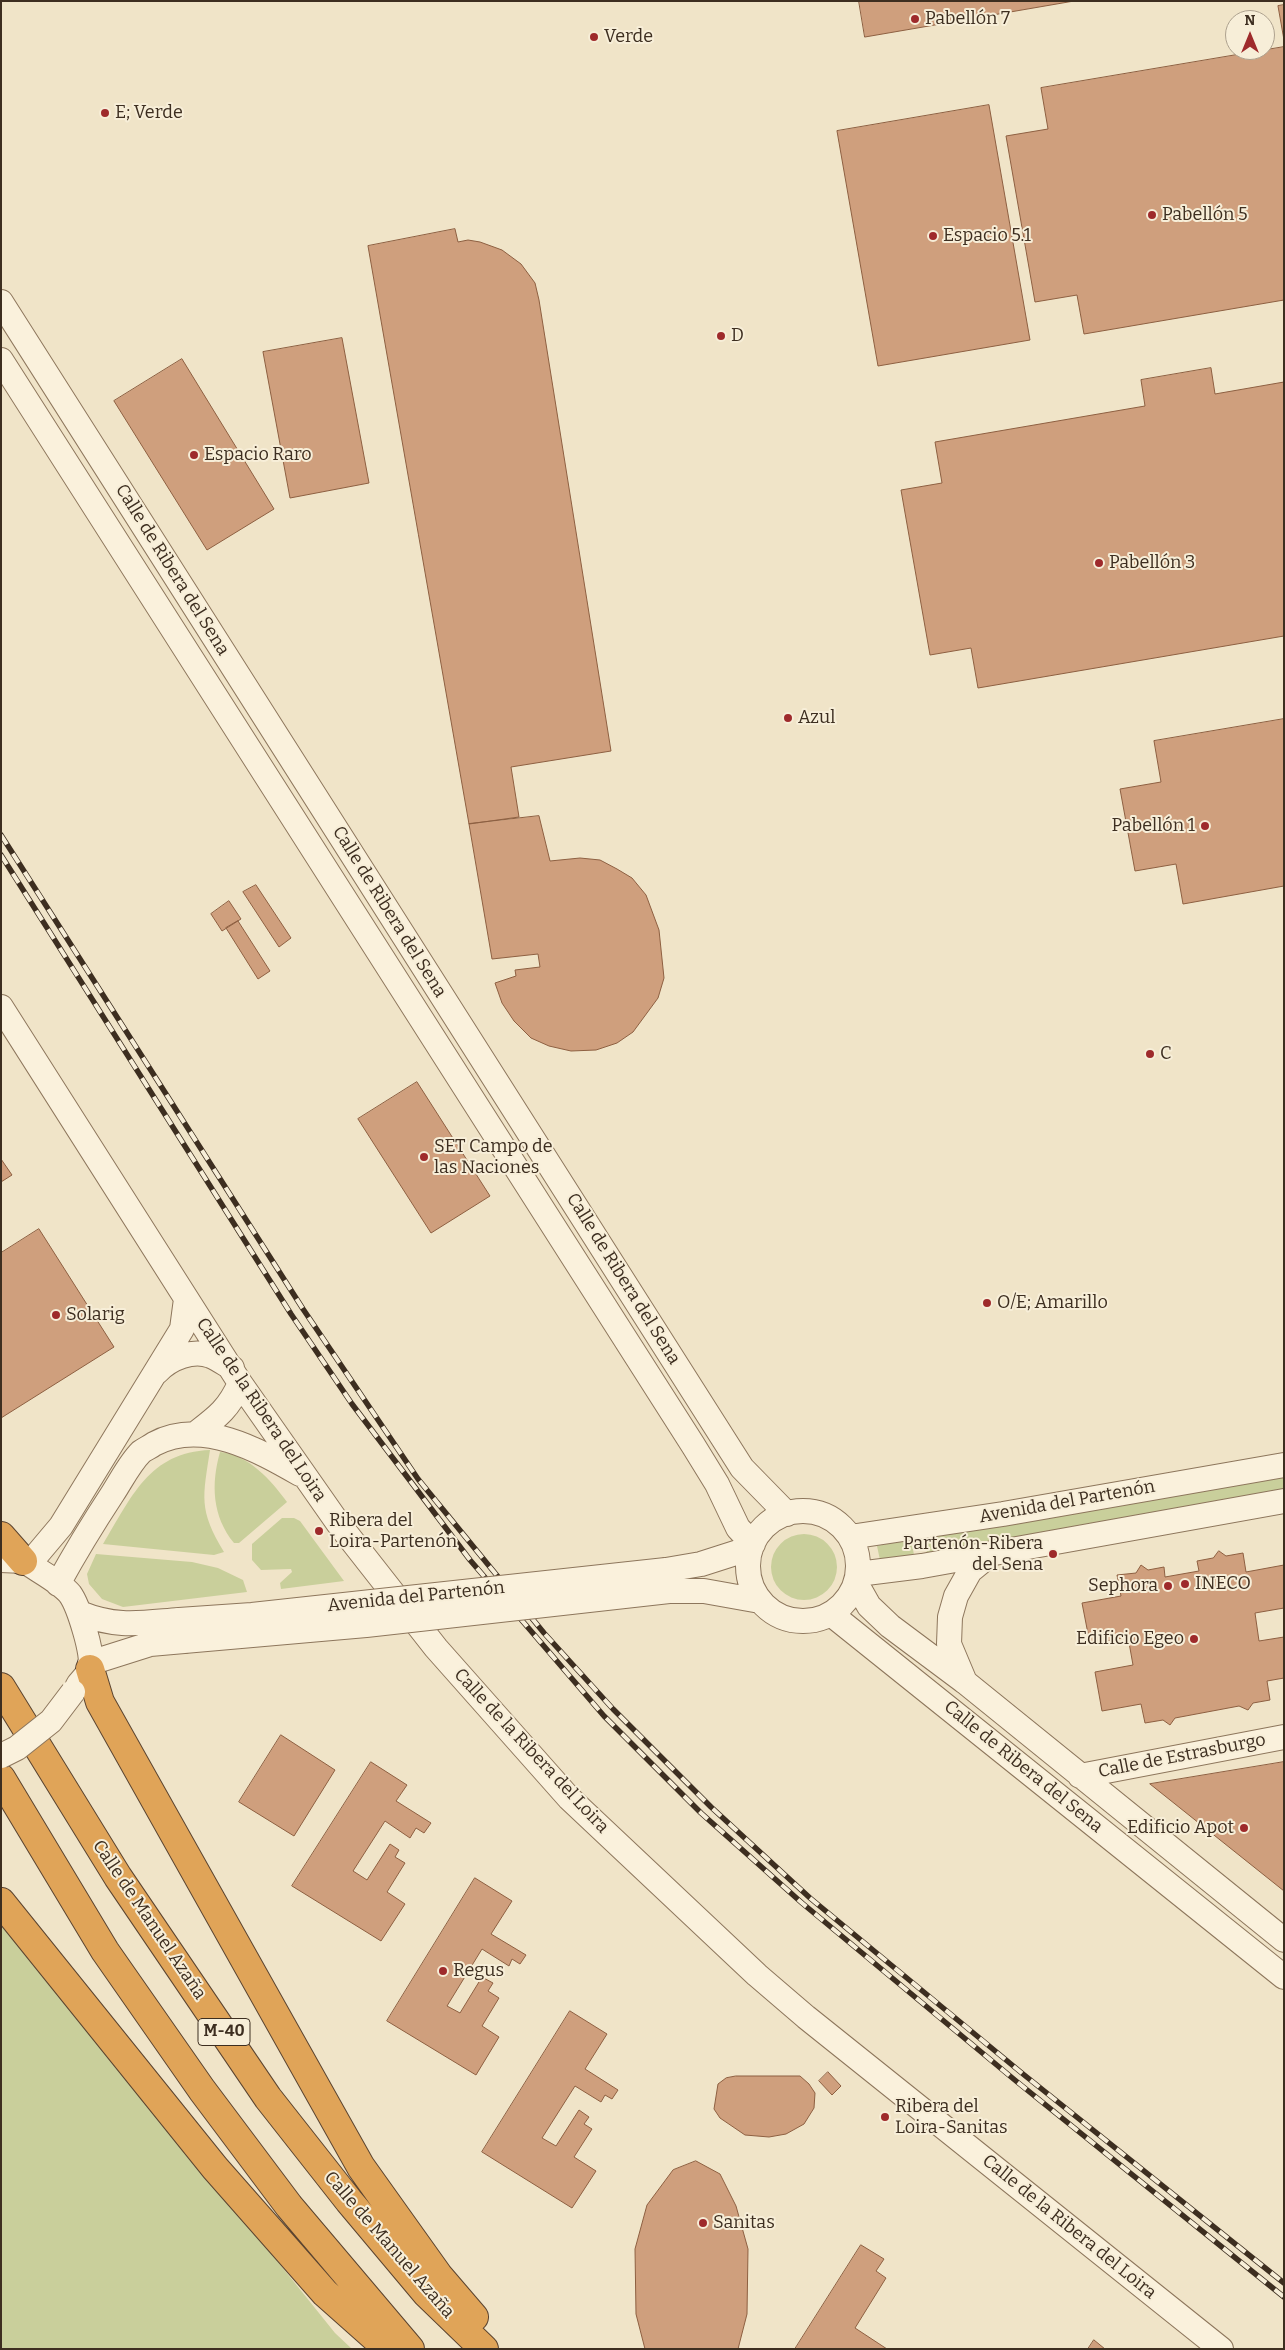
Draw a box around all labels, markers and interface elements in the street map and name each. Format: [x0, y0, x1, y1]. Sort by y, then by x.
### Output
place label: Pabellón 7 [925, 8, 1010, 30]
north arrow [1225, 10, 1275, 60]
text: N [1245, 12, 1255, 29]
marker: Pabellón 7 [909, 13, 921, 25]
place label: Verde [604, 26, 653, 48]
marker: Verde [588, 31, 600, 43]
place label: E; Verde [115, 102, 183, 124]
marker: E; Verde [99, 107, 111, 119]
place label: Pabellón 5 [1162, 204, 1248, 226]
marker: Pabellón 5 [1146, 209, 1158, 221]
place label: Espacio 5.1 [943, 225, 1031, 247]
marker: Espacio 5.1 [927, 230, 939, 242]
place label: D [731, 325, 744, 347]
marker: D [715, 330, 727, 342]
place label: Espacio Raro [204, 444, 312, 466]
marker: Espacio Raro [188, 449, 200, 461]
street label: Calle de Ribera del Sena [110, 480, 234, 660]
place label: Pabellón 3 [1109, 552, 1195, 574]
marker: Pabellón 3 [1093, 557, 1105, 569]
place label: Azul [798, 707, 835, 729]
marker: Azul [782, 712, 794, 724]
place label: Pabellón 1 [1112, 815, 1195, 837]
marker: Pabellón 1 [1199, 820, 1211, 832]
street label: Calle de Ribera del Sena [327, 822, 451, 1002]
place label: C [1160, 1043, 1172, 1065]
marker: C [1144, 1048, 1156, 1060]
place label: SET Campo de las Naciones [434, 1136, 553, 1178]
marker: SET Campo de las Naciones [418, 1151, 430, 1163]
street label: Calle de Ribera del Sena [561, 1189, 685, 1369]
place label: O/E; Amarillo [997, 1292, 1108, 1314]
marker: O/E; Amarillo [981, 1297, 993, 1309]
place label: Solarig [66, 1304, 125, 1326]
marker: Solarig [50, 1309, 62, 1321]
street label: Calle de la Ribera del Loira [191, 1314, 331, 1506]
street label: Avenida del Partenón [977, 1476, 1157, 1528]
place label: Ribera del Loira-Partenón [329, 1510, 457, 1552]
marker: Ribera del Loira-Partenón [313, 1525, 325, 1537]
place label: Partenón-Ribera del Sena [903, 1533, 1043, 1576]
marker: Partenón-Ribera del Sena [1047, 1548, 1059, 1560]
place label: INECO [1195, 1573, 1251, 1595]
place label: Sephora [1088, 1575, 1158, 1597]
street label: Avenida del Partenón [326, 1577, 506, 1617]
marker: INECO [1179, 1578, 1191, 1590]
marker: Sephora [1162, 1580, 1174, 1592]
place label: Edificio Egeo [1076, 1628, 1184, 1650]
marker: Edificio Egeo [1188, 1633, 1200, 1645]
street label: Calle de la Ribera del Loira [449, 1664, 613, 1838]
street label: Calle de Ribera del Sena [939, 1696, 1107, 1838]
street label: Calle de Estrasburgo [1096, 1729, 1268, 1783]
place label: Edificio Apot [1127, 1817, 1234, 1839]
marker: Edificio Apot [1238, 1822, 1250, 1834]
street label: Calle de Manuel Azaña [88, 1836, 210, 2004]
place label: Regus [453, 1960, 504, 1982]
marker: Regus [437, 1965, 449, 1977]
road number: M-40 [198, 2018, 250, 2045]
place label: Ribera del Loira-Sanitas [895, 2096, 1008, 2138]
marker: Ribera del Loira-Sanitas [879, 2111, 891, 2123]
street label: Calle de la Ribera del Loira [978, 2150, 1160, 2304]
street label: Calle de Manuel Azaña [319, 2167, 459, 2323]
place label: Sanitas [713, 2212, 775, 2234]
marker: Sanitas [697, 2217, 709, 2229]

